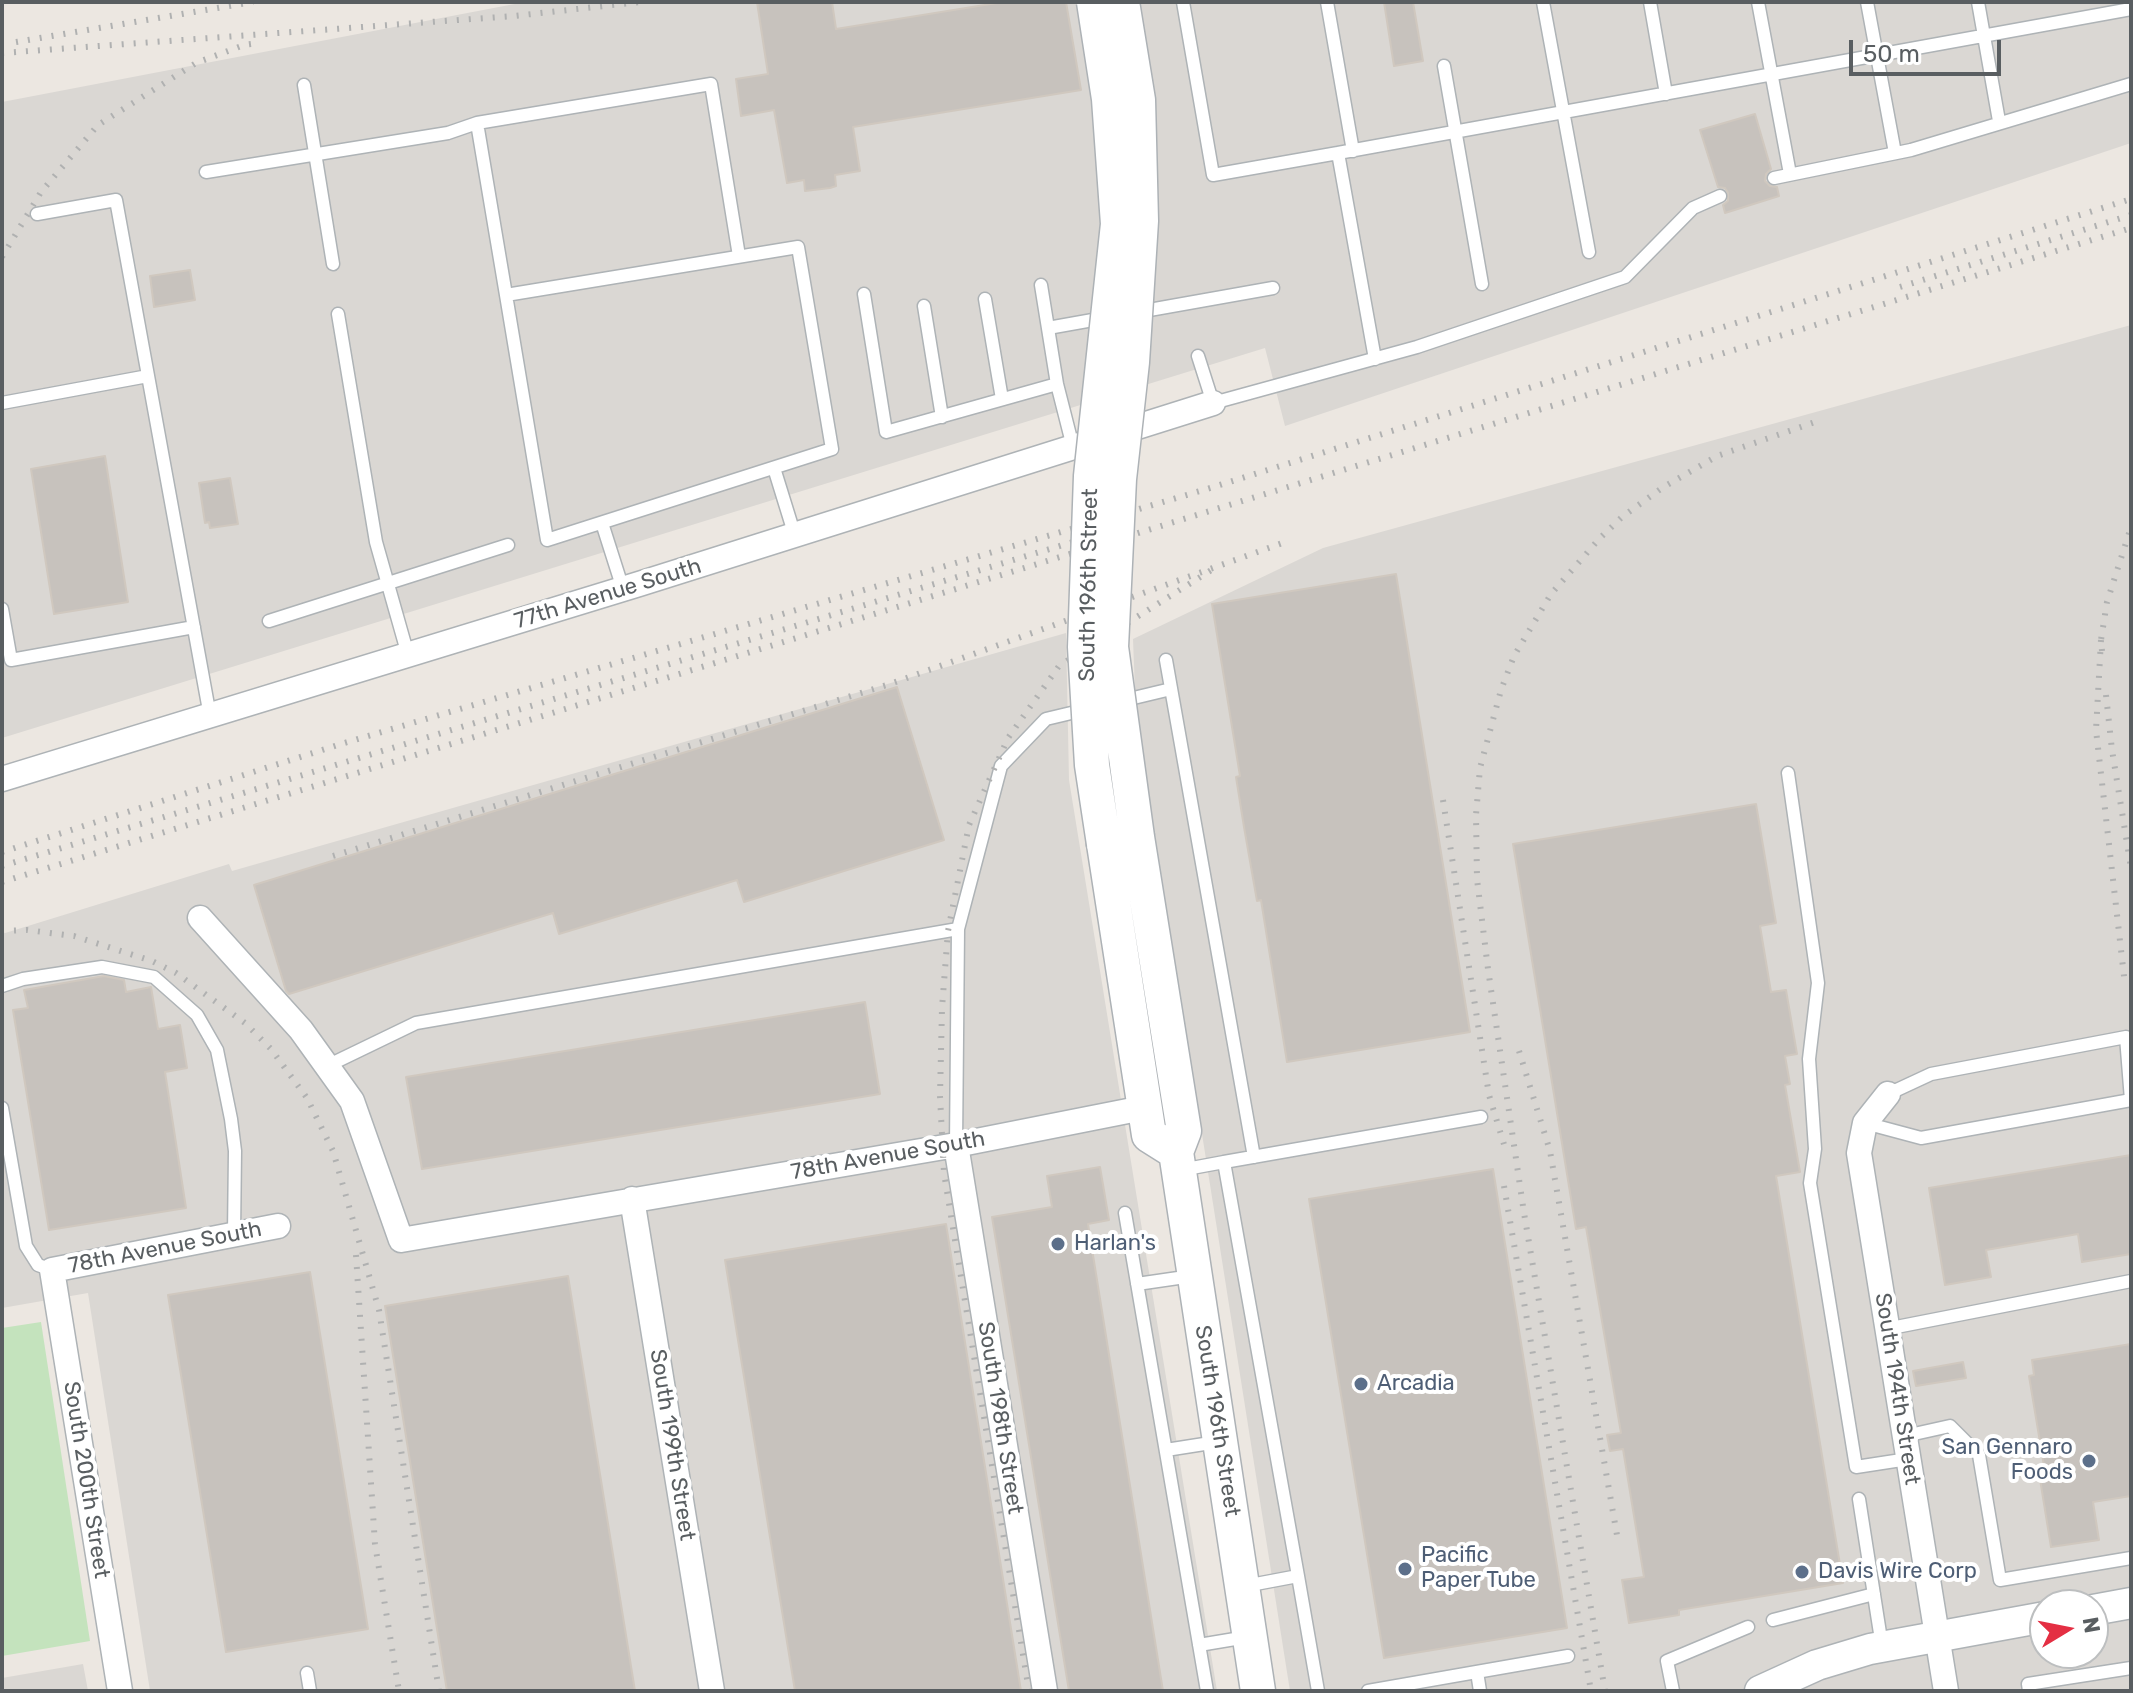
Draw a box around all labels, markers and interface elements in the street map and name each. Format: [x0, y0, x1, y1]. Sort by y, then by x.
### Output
scale bar [1853, 24, 2005, 74]
text: 50 m [1863, 40, 1920, 68]
street label: South 196th Street [1074, 488, 1104, 682]
street label: 77th Avenue South [511, 553, 705, 635]
street label: 78th Avenue South [789, 1126, 987, 1186]
street label: 78th Avenue South [66, 1216, 264, 1280]
place label: Harlan's [1074, 1231, 1156, 1257]
marker: Harlan's [1049, 1235, 1067, 1253]
street label: South 194th Street [1869, 1291, 1925, 1487]
street label: South 198th Street [972, 1320, 1028, 1516]
street label: South 196th Street [1189, 1323, 1245, 1519]
street label: South 199th Street [644, 1347, 700, 1543]
place label: Arcadia [1377, 1371, 1455, 1397]
marker: Arcadia [1352, 1375, 1370, 1393]
street label: South 200th Street [57, 1380, 115, 1580]
place label: San Gennaro Foods [1942, 1435, 2073, 1486]
marker: San Gennaro Foods [2080, 1452, 2098, 1470]
place label: Pacific Paper Tube [1421, 1543, 1536, 1594]
place label: Davis Wire Corp [1818, 1559, 1977, 1585]
marker: Pacific Paper Tube [1396, 1560, 1414, 1578]
marker: Davis Wire Corp [1793, 1563, 1811, 1581]
north arrow [2029, 1589, 2109, 1669]
text: N [2076, 1615, 2106, 1635]

